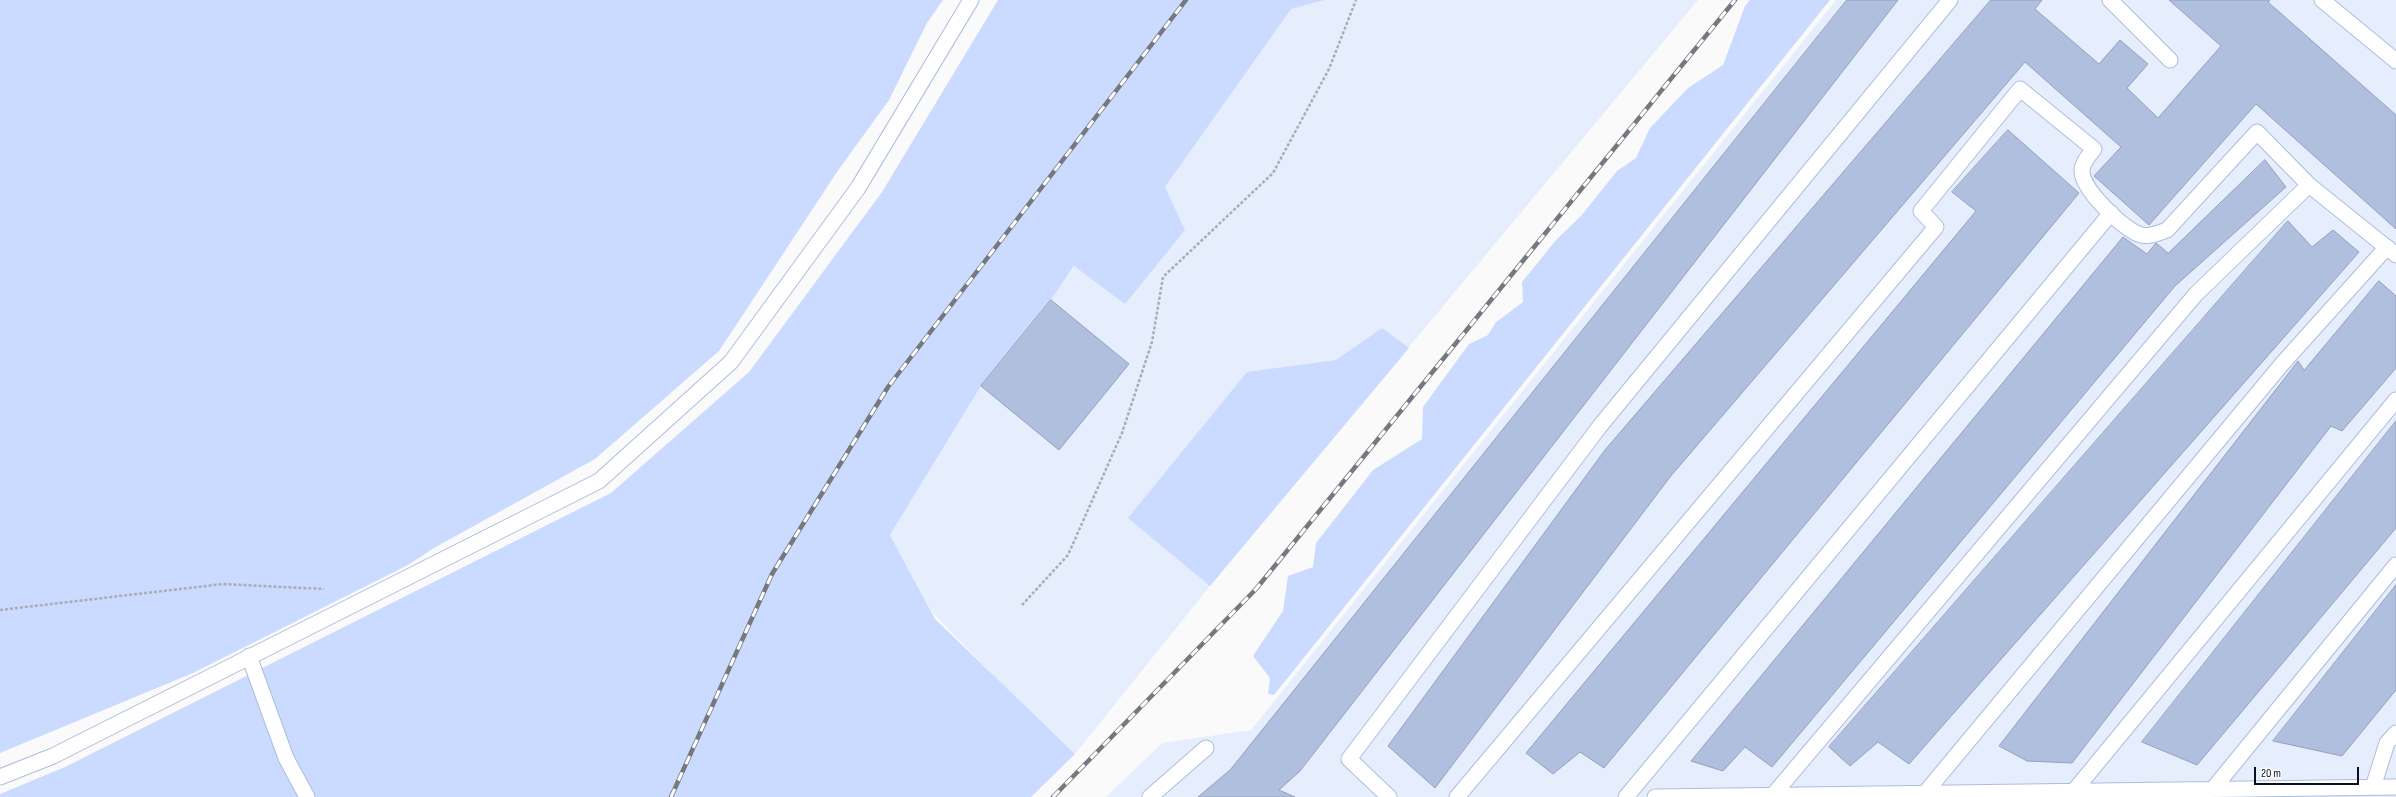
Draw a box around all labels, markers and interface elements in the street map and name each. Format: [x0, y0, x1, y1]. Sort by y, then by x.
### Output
scale bar [2256, 759, 2361, 785]
text: 20 m [2261, 766, 2281, 781]

